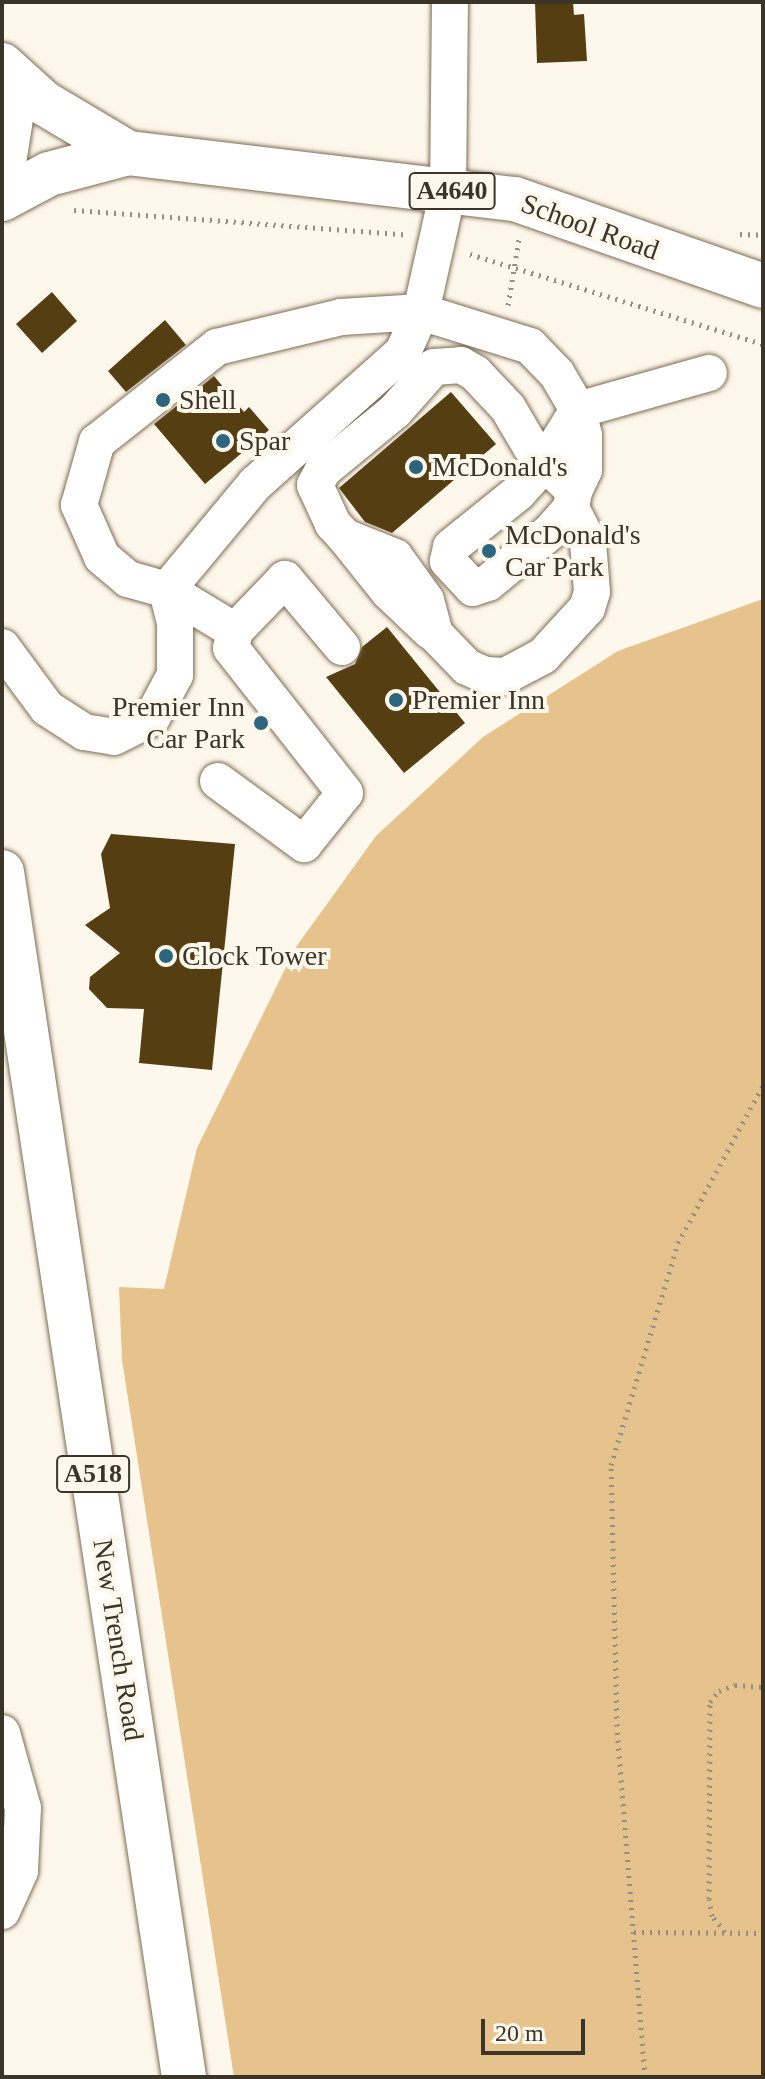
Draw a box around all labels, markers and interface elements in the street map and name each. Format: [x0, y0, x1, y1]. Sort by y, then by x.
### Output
road number: A4640 [408, 169, 496, 213]
street label: School Road [517, 187, 663, 267]
place label: Shell [179, 383, 237, 417]
marker: Shell [154, 391, 172, 409]
place label: Spar [239, 424, 290, 458]
marker: Spar [214, 432, 232, 450]
place label: McDonald's [432, 450, 568, 484]
marker: McDonald's [407, 458, 425, 476]
place label: McDonald's Car Park [505, 518, 641, 584]
marker: McDonald's Car Park [480, 542, 498, 560]
place label: Premier Inn [412, 683, 545, 717]
place label: Premier Inn Car Park [112, 690, 245, 756]
marker: Premier Inn [387, 691, 405, 709]
marker: Premier Inn Car Park [252, 714, 270, 732]
place label: Clock Tower [182, 939, 327, 973]
marker: Clock Tower [157, 947, 175, 965]
road number: A518 [55, 1452, 131, 1496]
street label: New Trench Road [85, 1536, 151, 1744]
scale bar [485, 2003, 589, 2053]
text: 20 m [495, 2020, 544, 2046]

